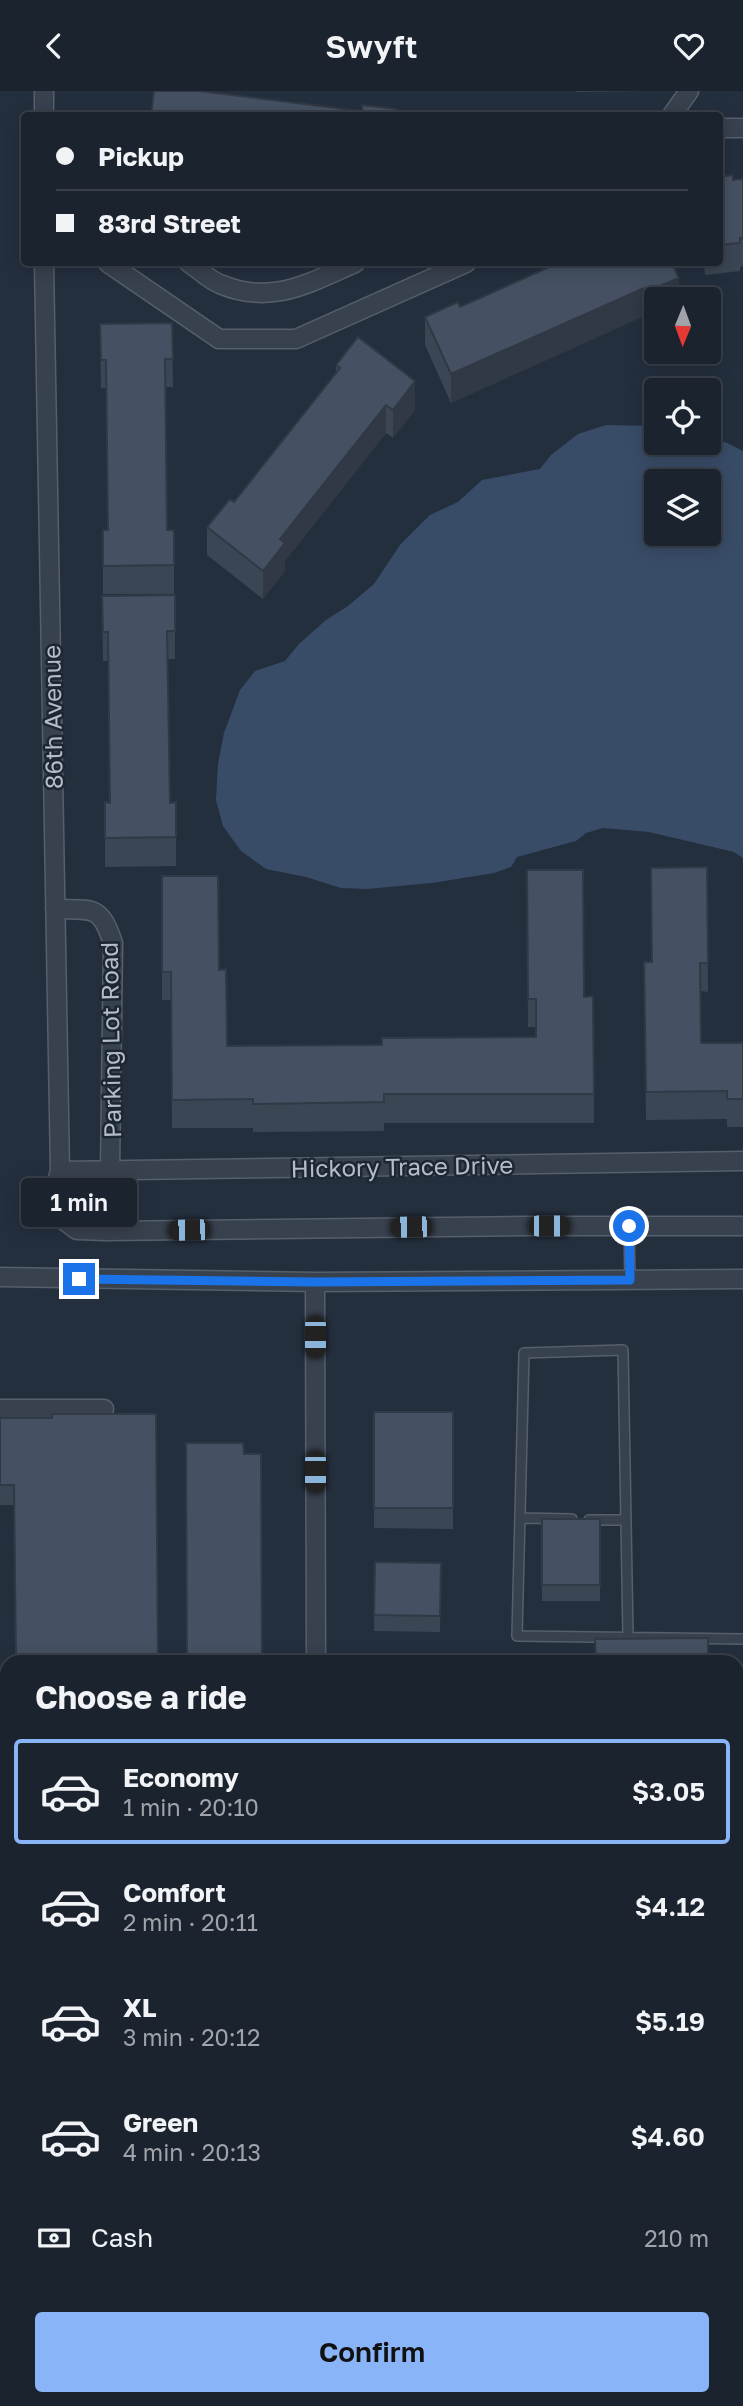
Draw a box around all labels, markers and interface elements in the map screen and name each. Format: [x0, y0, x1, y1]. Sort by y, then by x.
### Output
icon: back [35, 27, 73, 65]
text: Swyft [325, 27, 418, 65]
icon: heart [670, 27, 708, 65]
text: Pickup [98, 141, 184, 172]
text: 83rd Street [98, 208, 241, 239]
north arrow [644, 287, 721, 364]
map controls [644, 287, 721, 546]
button: locate [644, 378, 721, 455]
button: layers [644, 469, 721, 546]
street label: 86th Avenue [36, 645, 68, 789]
street label: Parking Lot Road [94, 942, 126, 1138]
street label: Hickory Trace Drive [290, 1150, 514, 1182]
callout: 1 min [21, 1177, 137, 1227]
text: 1 min [50, 1188, 108, 1216]
route start [613, 1210, 645, 1242]
car [390, 1216, 433, 1238]
car [529, 1216, 571, 1237]
car [168, 1219, 211, 1241]
route end [63, 1263, 95, 1295]
car [305, 1316, 326, 1358]
car [305, 1451, 326, 1493]
text: Choose a ride [35, 1678, 247, 1716]
icon: car [39, 1760, 102, 1823]
text: Economy [123, 1762, 239, 1793]
text: $3.05 [632, 1776, 705, 1807]
text: 1 min · 20:10 [123, 1793, 259, 1821]
icon: car [39, 1875, 102, 1938]
text: Comfort [123, 1877, 226, 1908]
text: $4.12 [635, 1891, 705, 1922]
text: 2 min · 20:11 [123, 1908, 258, 1936]
icon: car [39, 1990, 102, 2053]
text: XL [123, 1992, 157, 2023]
text: $5.19 [635, 2006, 705, 2037]
text: 3 min · 20:12 [123, 2023, 260, 2051]
icon: car [39, 2105, 102, 2168]
text: Green [123, 2107, 198, 2138]
text: $4.60 [631, 2121, 705, 2152]
text: 4 min · 20:13 [123, 2138, 261, 2166]
icon: cash [35, 2219, 73, 2257]
text: Cash [91, 2222, 153, 2253]
text: 210 m [644, 2224, 709, 2252]
button: Confirm [35, 2312, 709, 2392]

